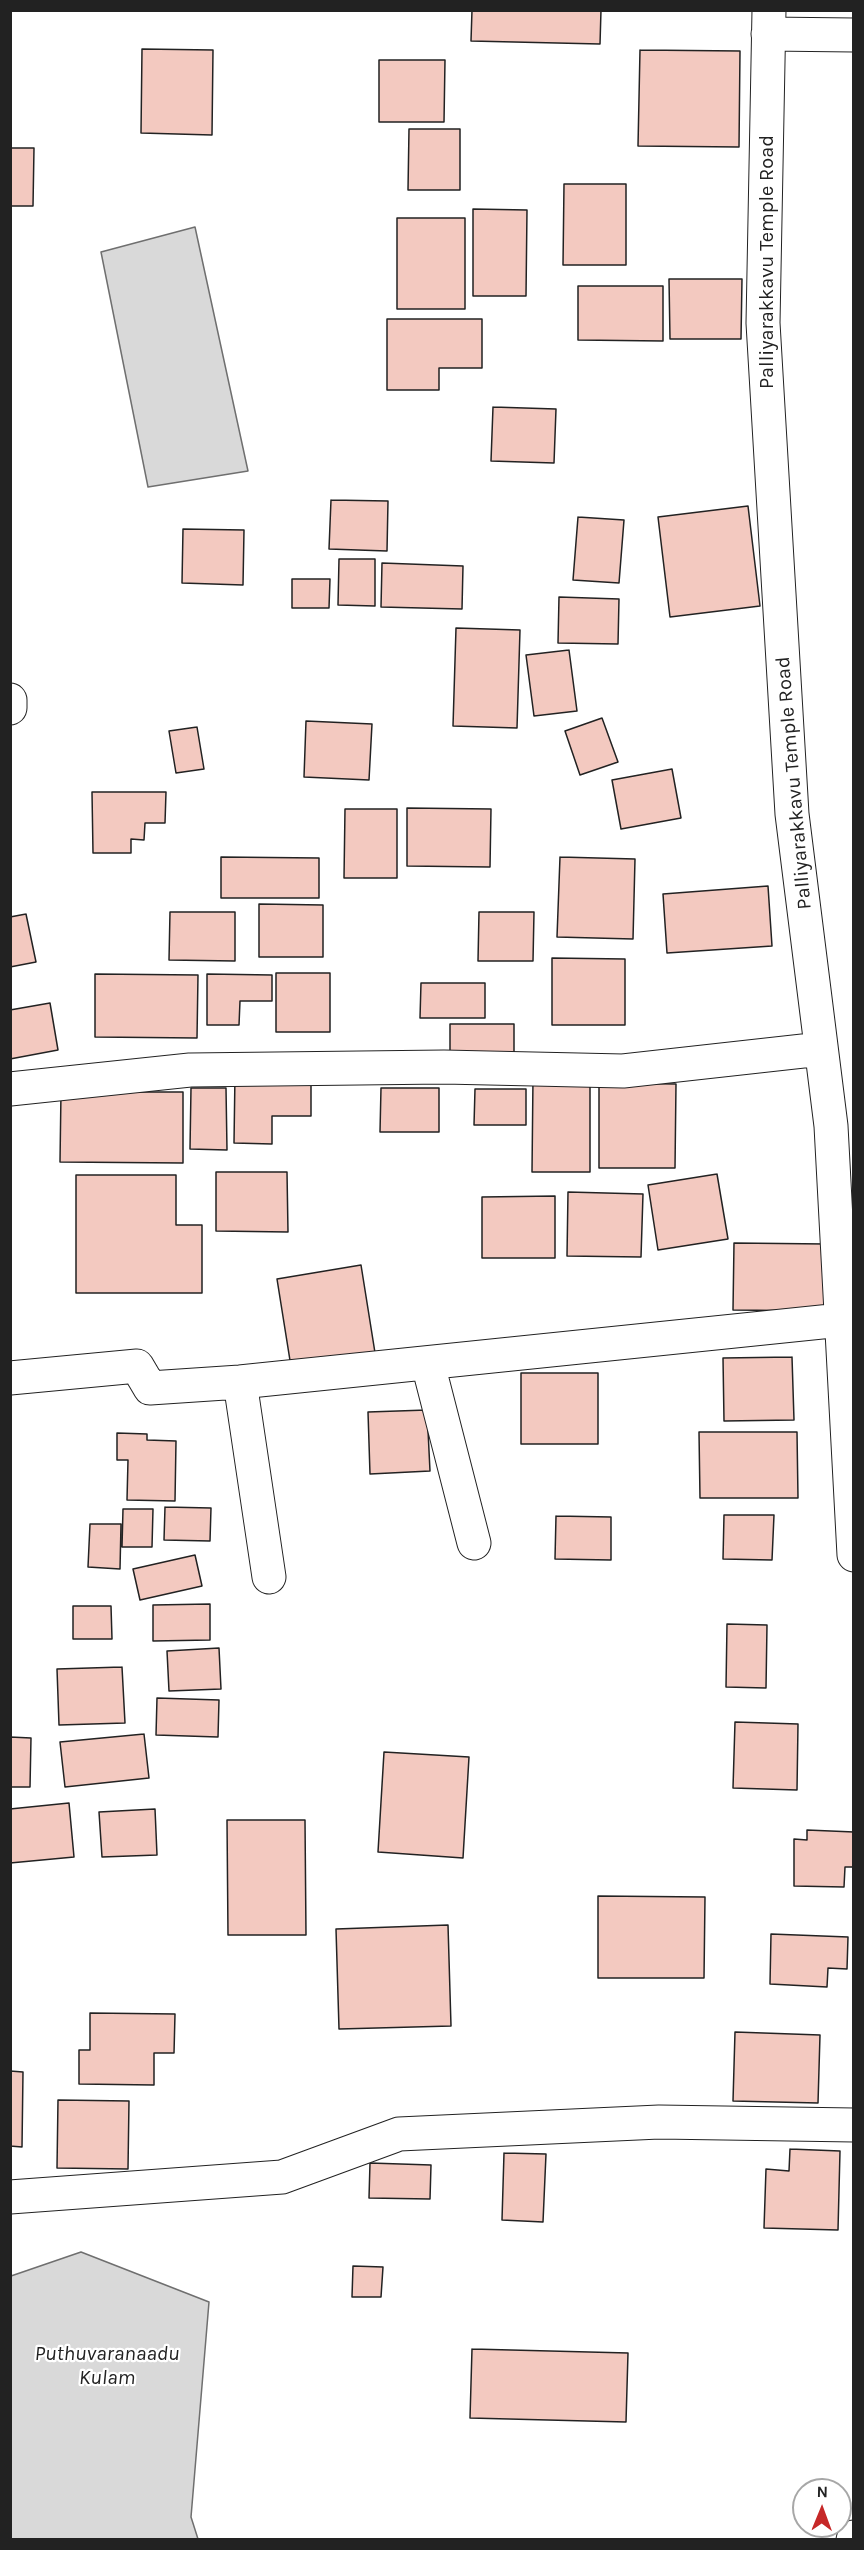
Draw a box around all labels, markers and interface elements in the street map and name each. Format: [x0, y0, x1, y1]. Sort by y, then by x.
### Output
street label: Palliyarakkavu Temple Road [755, 135, 779, 389]
street label: Palliyarakkavu Temple Road [771, 655, 817, 911]
water label: Puthuvaranaadu Kulam [34, 2341, 180, 2391]
north arrow [792, 2478, 852, 2538]
text: N [816, 2482, 828, 2501]

